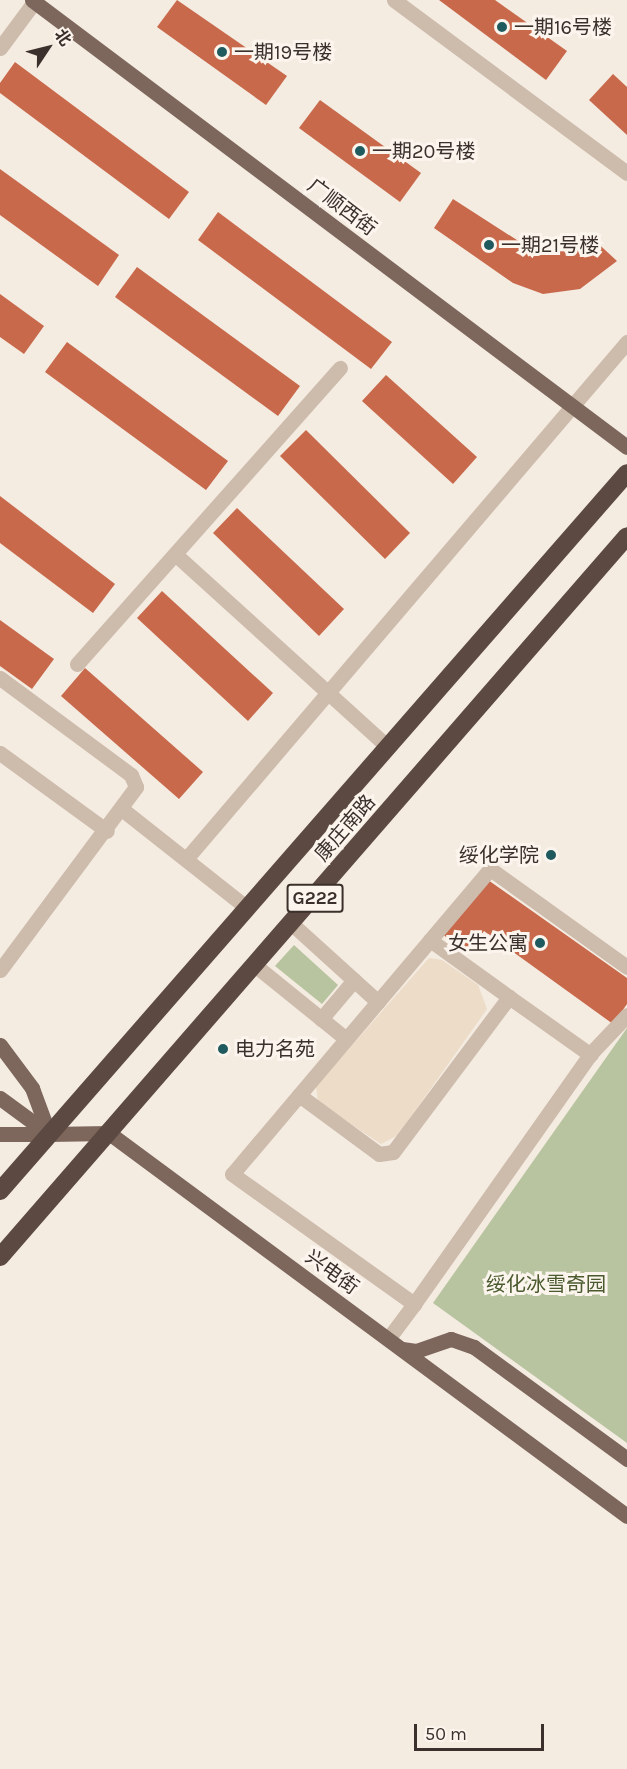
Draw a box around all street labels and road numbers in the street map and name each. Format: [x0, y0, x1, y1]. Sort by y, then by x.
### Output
street label: 广顺西街 [303, 173, 381, 241]
street label: 康庄南路 [310, 790, 380, 866]
road number: G222 [286, 883, 344, 913]
street label: 兴电街 [301, 1245, 363, 1299]

